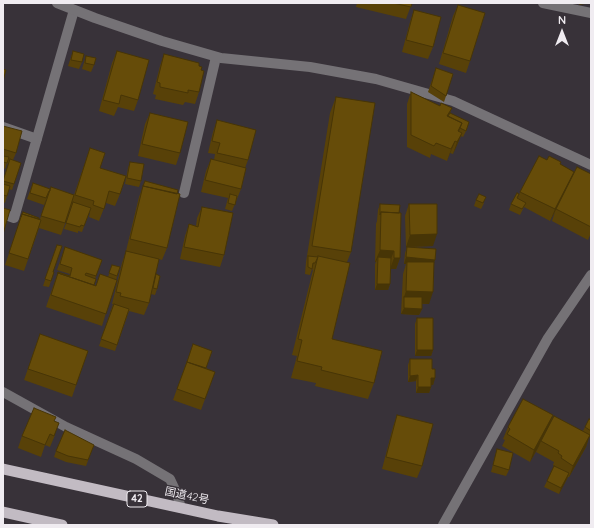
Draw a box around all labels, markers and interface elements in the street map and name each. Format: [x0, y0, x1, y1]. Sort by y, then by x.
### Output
north arrow [542, 12, 582, 52]
text: N [558, 13, 566, 27]
street label: 国道42号 [164, 485, 210, 507]
road number: 42 [127, 491, 147, 507]

